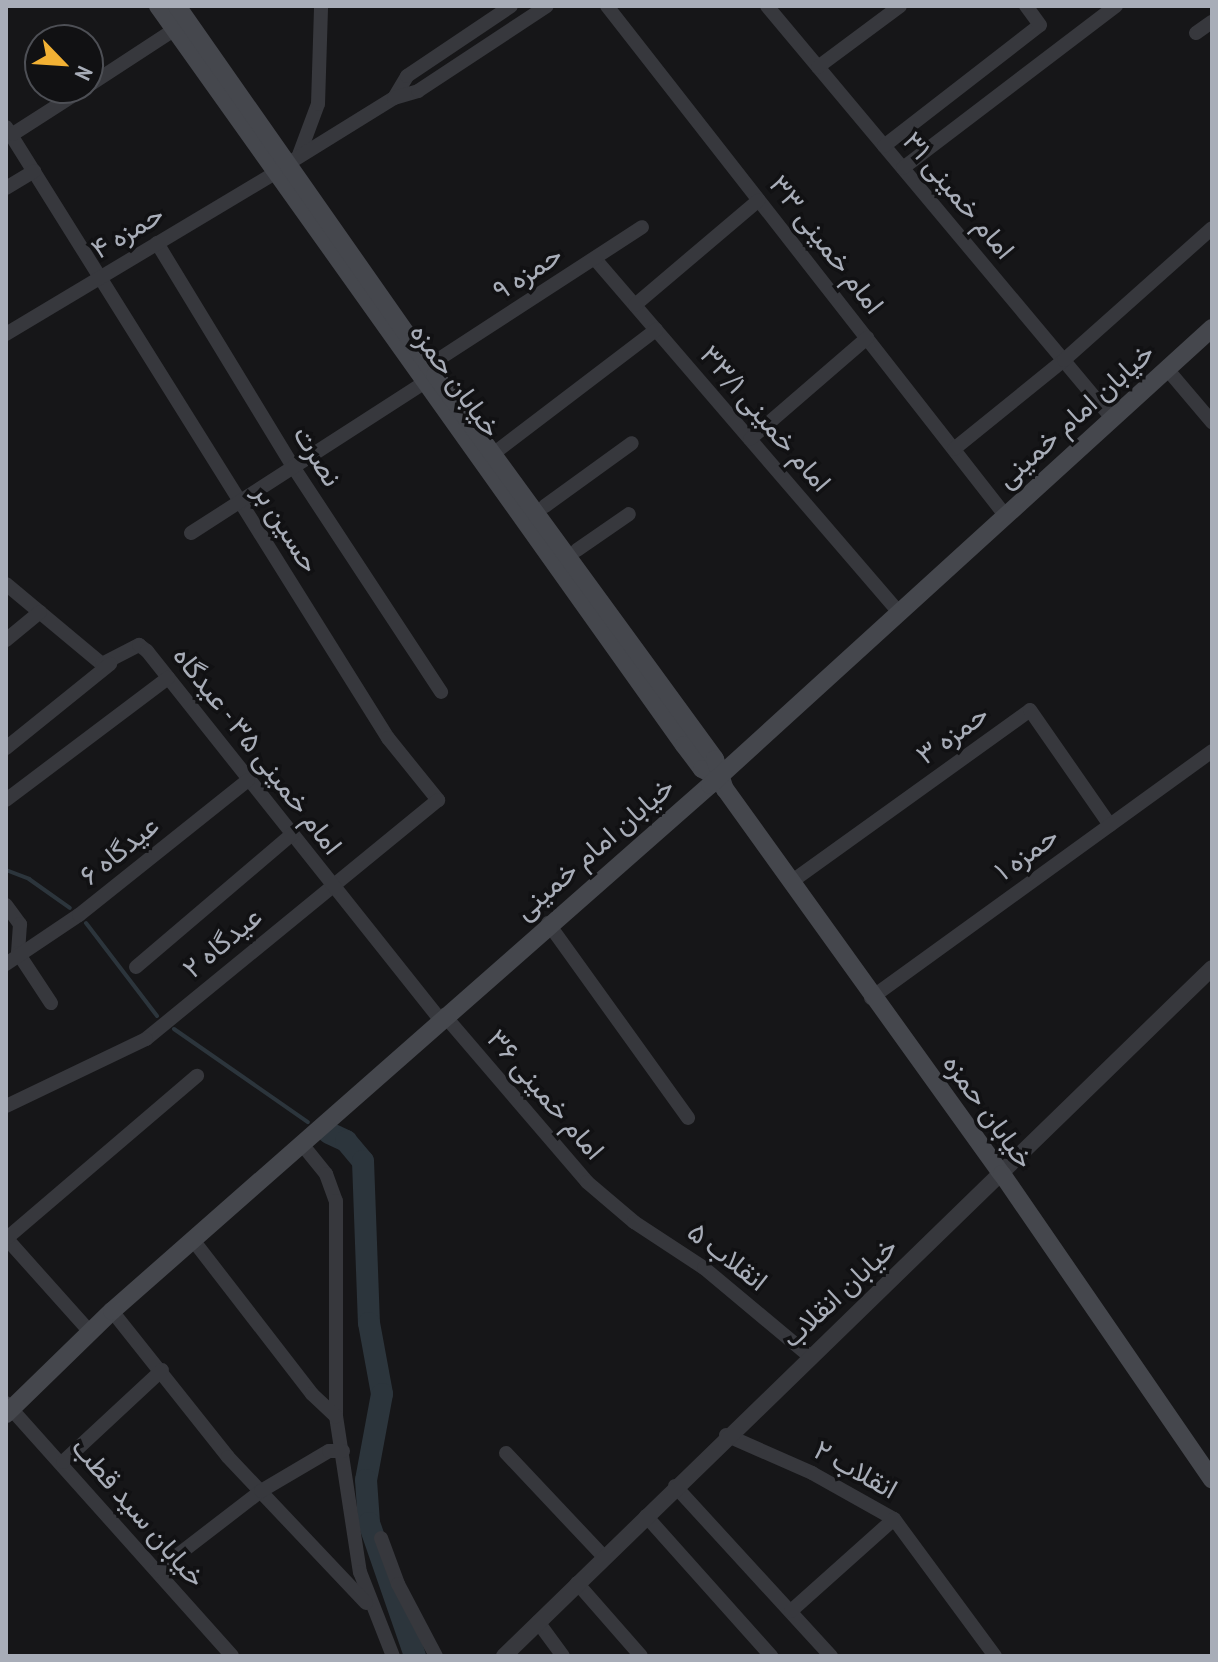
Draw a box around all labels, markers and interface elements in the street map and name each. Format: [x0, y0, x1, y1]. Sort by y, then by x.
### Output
north arrow [24, 24, 104, 104]
text: N [69, 62, 99, 85]
street label: امام خمینی ۳۱ [896, 124, 1022, 266]
street label: امام خمینی ۳۳ [762, 168, 892, 320]
street label: حمزه ۴ [85, 196, 169, 266]
street label: حمزه ۹ [486, 237, 568, 307]
street label: خیابان حمزه [403, 316, 509, 444]
street label: خیابان امام خمینی [989, 335, 1161, 495]
street label: امام خمینی ۳۳/۱ [693, 338, 839, 498]
street label: نصرت [286, 419, 350, 493]
street label: حسین بر [247, 477, 327, 579]
street label: امام خمینی ۳۵ - عیدگاه [166, 638, 350, 862]
street label: حمزه ۳ [909, 697, 995, 771]
street label: خیابان امام خمینی [507, 770, 681, 926]
street label: عیدگاه ۶ [73, 808, 165, 892]
street label: حمزه ۱ [988, 819, 1064, 887]
street label: عیدگاه ۲ [176, 899, 268, 985]
street label: امام خمینی ۳۶ [480, 1022, 612, 1166]
street label: خیابان حمزه [936, 1047, 1042, 1175]
street label: انقلاب ۵ [681, 1214, 775, 1298]
street label: خیابان انقلاب [774, 1230, 904, 1354]
street label: خیابان سید قطب [65, 1430, 213, 1594]
street label: انقلاب ۲ [808, 1432, 904, 1506]

